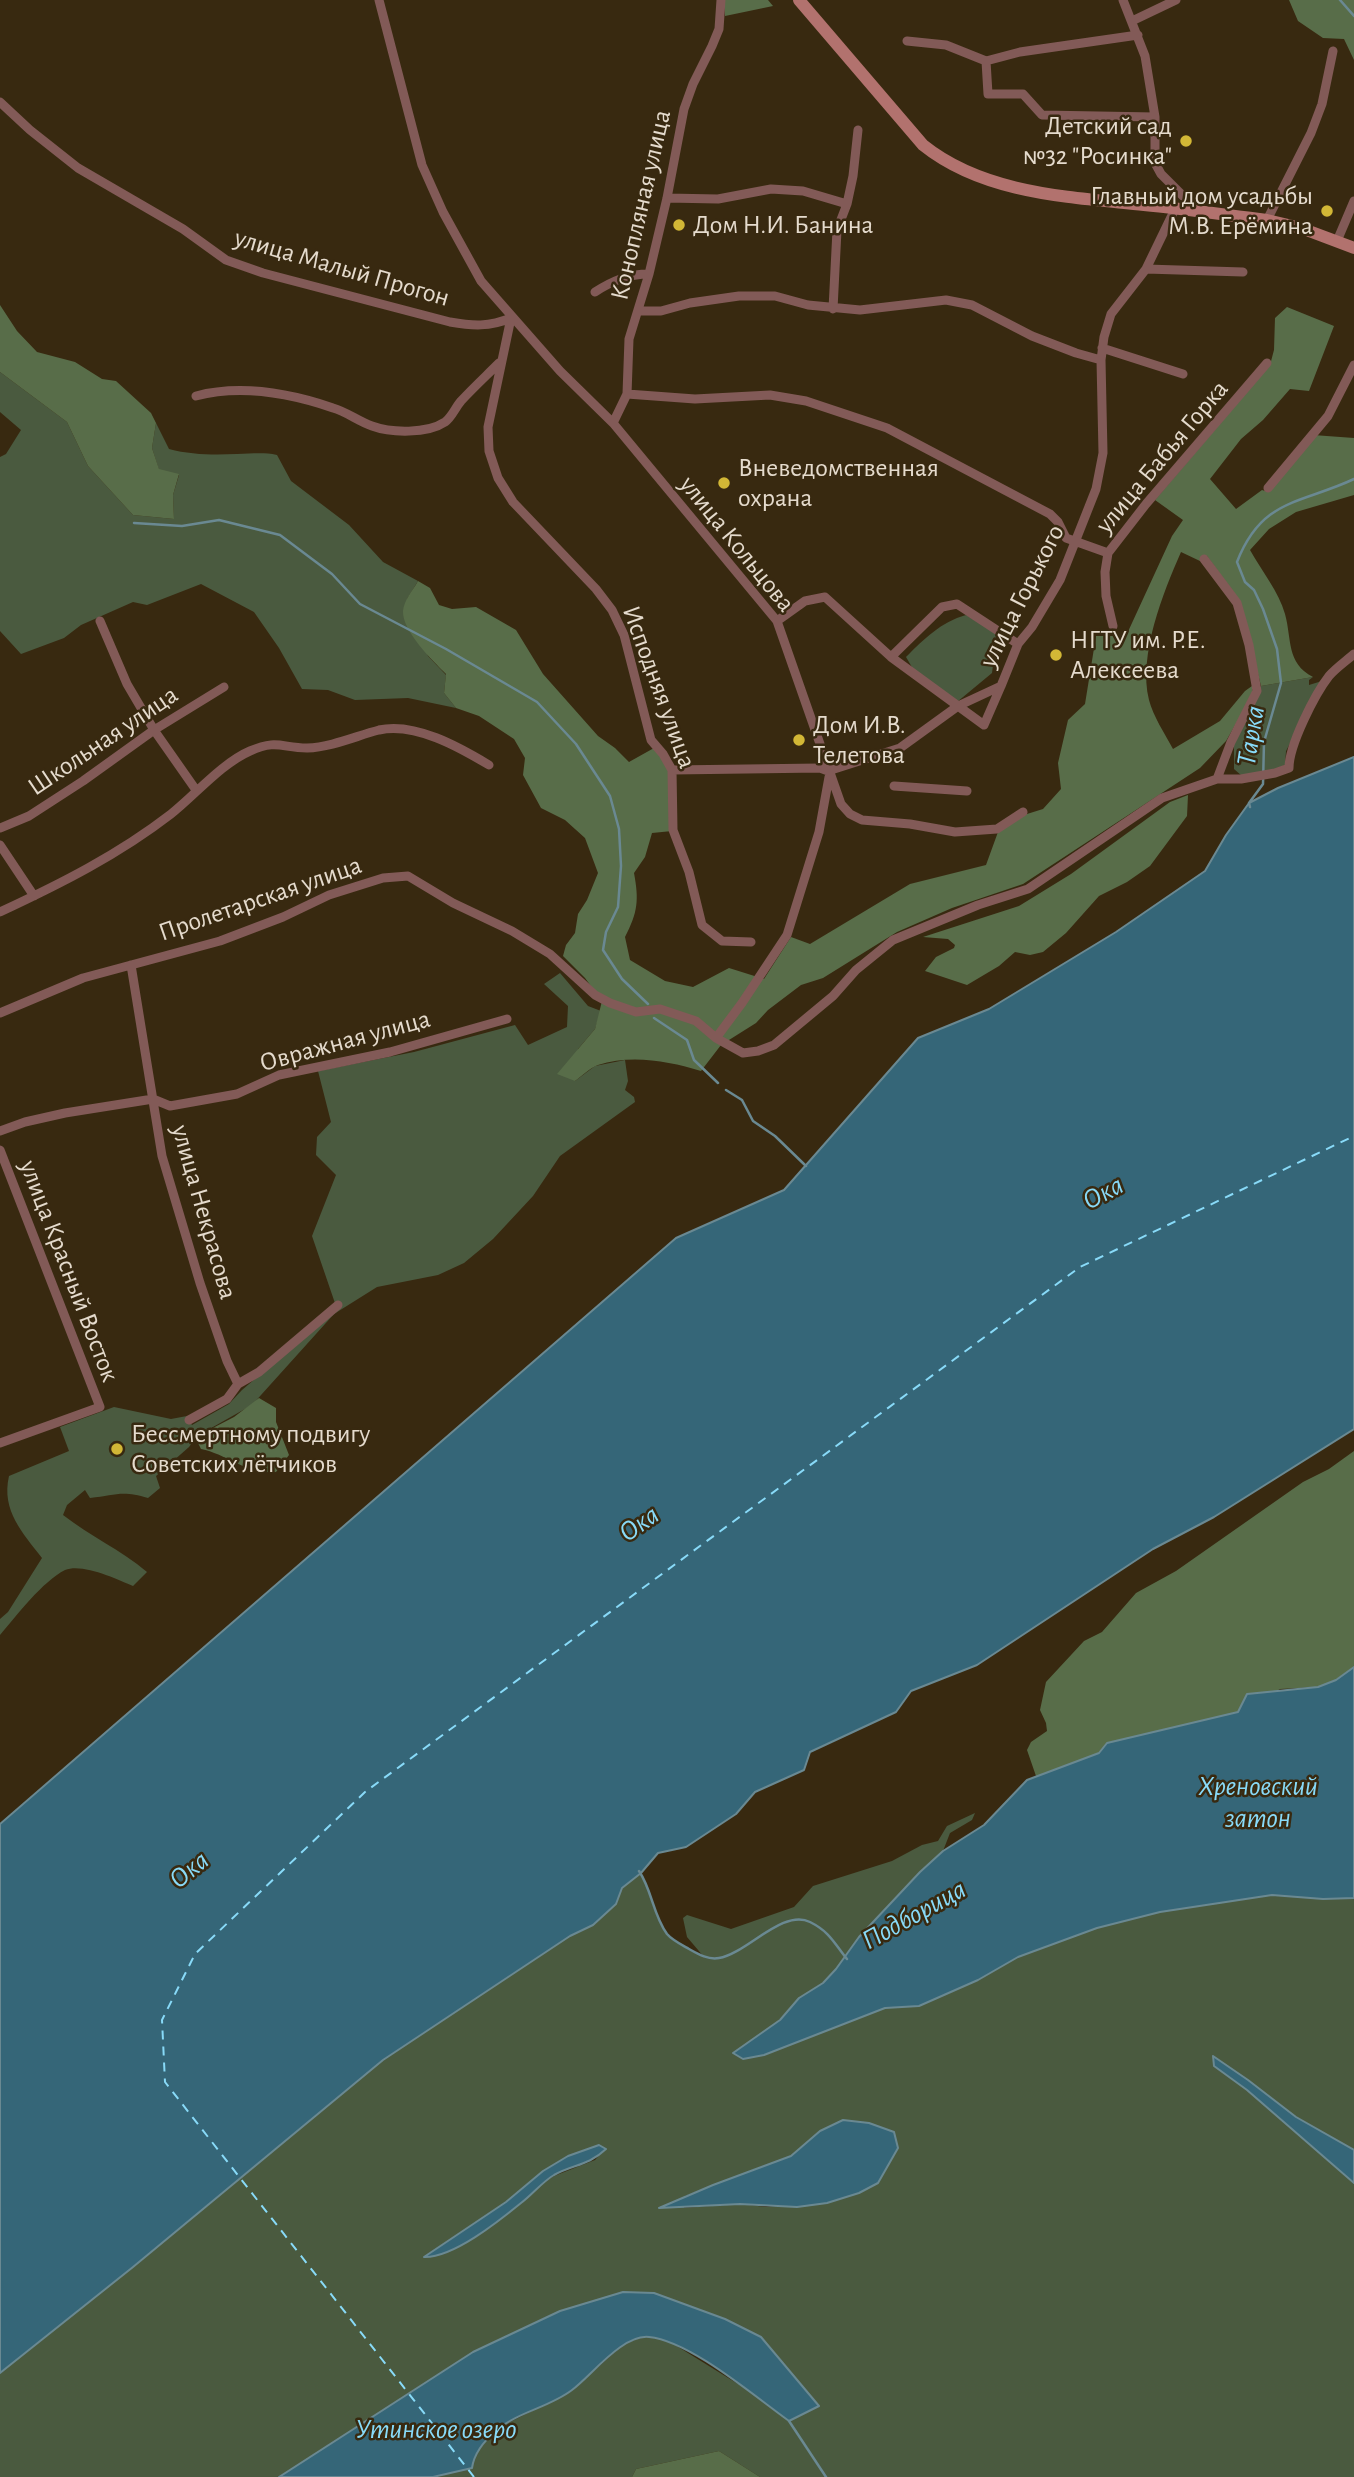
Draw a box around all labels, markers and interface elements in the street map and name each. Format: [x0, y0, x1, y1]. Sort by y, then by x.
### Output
street label: Конопляная улица [604, 107, 678, 303]
place label: Детский сад №32 "Росинка" [1022, 110, 1172, 172]
marker: Детский сад №32 "Росинка" [1178, 133, 1194, 149]
place label: Главный дом усадьбы М.В. Ерёмина [1090, 180, 1313, 242]
marker: Главный дом усадьбы М.В. Ерёмина [1319, 203, 1335, 219]
place label: Дом Н.И. Банина [693, 209, 873, 241]
marker: Дом Н.И. Банина [671, 217, 687, 233]
street label: улица Малый Прогон [231, 222, 453, 314]
street label: улица Бабья Горка [1089, 374, 1235, 540]
place label: Вневедомственная охрана [738, 452, 939, 514]
street label: улица Кольцова [673, 470, 801, 618]
marker: Вневедомственная охрана [716, 475, 732, 491]
street label: улица Горького [973, 519, 1071, 673]
street label: Исподняя улица [615, 601, 703, 773]
place label: НГТУ им. Р.Е. Алексеева [1070, 624, 1206, 686]
marker: НГТУ им. Р.Е. Алексеева [1048, 647, 1064, 663]
street label: Школьная улица [22, 679, 184, 803]
water label: Тарка [1230, 703, 1272, 769]
place label: Дом И.В. Телетова [813, 709, 906, 770]
marker: Дом И.В. Телетова [791, 732, 807, 748]
street label: Пролетарская улица [154, 850, 366, 948]
street label: Овражная улица [256, 1003, 434, 1079]
street label: улица Некрасова [164, 1121, 244, 1303]
street label: улица Красный Восток [12, 1156, 126, 1386]
water label: Ока [1077, 1168, 1129, 1218]
place label: Бессмертному подвигу Советских лётчиков [131, 1418, 370, 1480]
marker: Бессмертному подвигу Советских лётчиков [109, 1441, 125, 1457]
water label: Ока [612, 1498, 666, 1550]
water label: Хреновский затон [1198, 1770, 1318, 1836]
water label: Ока [162, 1844, 216, 1896]
water label: Подборица [856, 1873, 972, 1957]
water label: Утинское озеро [355, 2413, 517, 2447]

